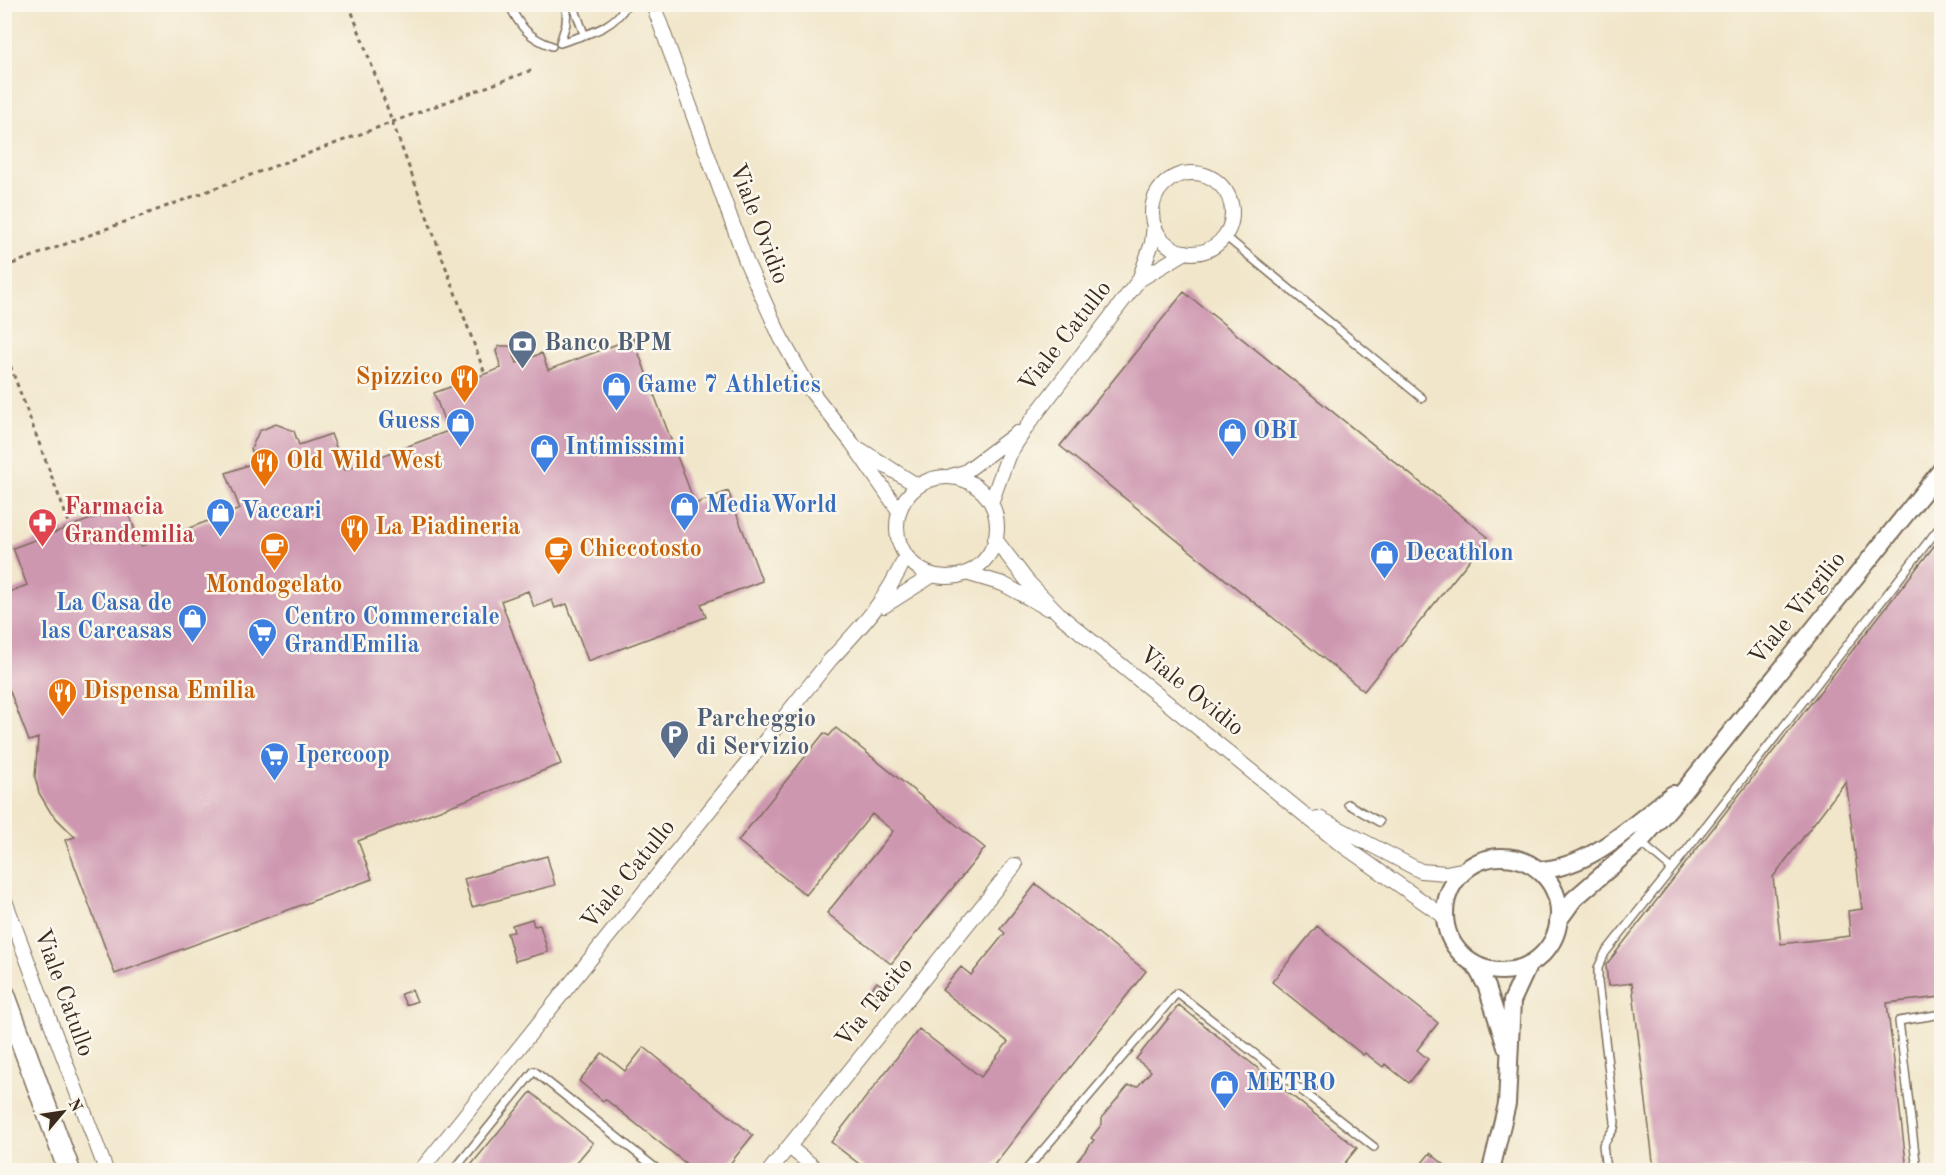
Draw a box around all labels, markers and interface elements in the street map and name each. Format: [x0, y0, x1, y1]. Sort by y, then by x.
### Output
street label: Viale Ovidio [724, 160, 792, 288]
street label: Viale Catullo [1015, 277, 1117, 397]
bank icon: Banco BPM [507, 328, 539, 370]
place label: Banco BPM [544, 332, 672, 356]
restaurant icon: Spizzico [448, 362, 480, 404]
place label: Spizzico [355, 366, 443, 390]
shop icon: Game 7 Athletics [600, 370, 632, 412]
place label: Game 7 Athletics [637, 374, 821, 398]
shop icon: Guess [445, 406, 477, 448]
place label: Guess [378, 410, 440, 434]
shop icon: OBI [1216, 416, 1248, 458]
place label: OBI [1253, 420, 1298, 444]
shop icon: Intimissimi [528, 432, 560, 474]
place label: Intimissimi [565, 436, 685, 460]
restaurant icon: Old Wild West [249, 446, 281, 488]
place label: Old Wild West [286, 450, 443, 474]
shop icon: MediaWorld [669, 490, 701, 532]
place label: MediaWorld [706, 494, 837, 518]
place label: Farmacia Grandemilia [64, 496, 194, 548]
shop icon: Vaccari [204, 496, 236, 538]
place label: Vaccari [241, 500, 322, 524]
pharmacy icon: Farmacia Grandemilia [27, 506, 59, 548]
restaurant icon: La Piadineria [338, 512, 370, 554]
place label: La Piadineria [375, 516, 521, 540]
cafe icon: Mondogelato [258, 530, 290, 572]
cafe icon: Chiccotosto [542, 534, 574, 576]
place label: Chiccotosto [579, 538, 702, 562]
shop icon: Decathlon [1368, 538, 1400, 580]
place label: Decathlon [1405, 542, 1514, 566]
street label: Viale Virgilio [1745, 548, 1851, 670]
place label: Mondogelato [206, 574, 342, 598]
place label: La Casa de las Carcasas [41, 592, 172, 644]
shop icon: La Casa de las Carcasas [177, 602, 209, 644]
place label: Centro Commerciale GrandEmilia [284, 606, 500, 658]
supermarket icon: Centro Commerciale GrandEmilia [247, 616, 279, 658]
street label: Viale Ovidio [1134, 643, 1248, 741]
restaurant icon: Dispensa Emilia [46, 676, 78, 718]
place label: Dispensa Emilia [83, 680, 256, 704]
place label: Parcheggio di Servizio [696, 708, 816, 760]
parking icon: Parcheggio di Servizio [659, 718, 691, 760]
supermarket icon: Ipercoop [259, 740, 291, 782]
place label: Ipercoop [296, 744, 390, 768]
street label: Viale Catullo [577, 815, 681, 935]
street label: Viale Catullo [29, 926, 97, 1060]
street label: Via Tacito [832, 954, 918, 1052]
shop icon: METRO [1209, 1068, 1241, 1110]
place label: METRO [1246, 1072, 1336, 1096]
north arrow [33, 1082, 93, 1142]
text: N [64, 1096, 85, 1116]

